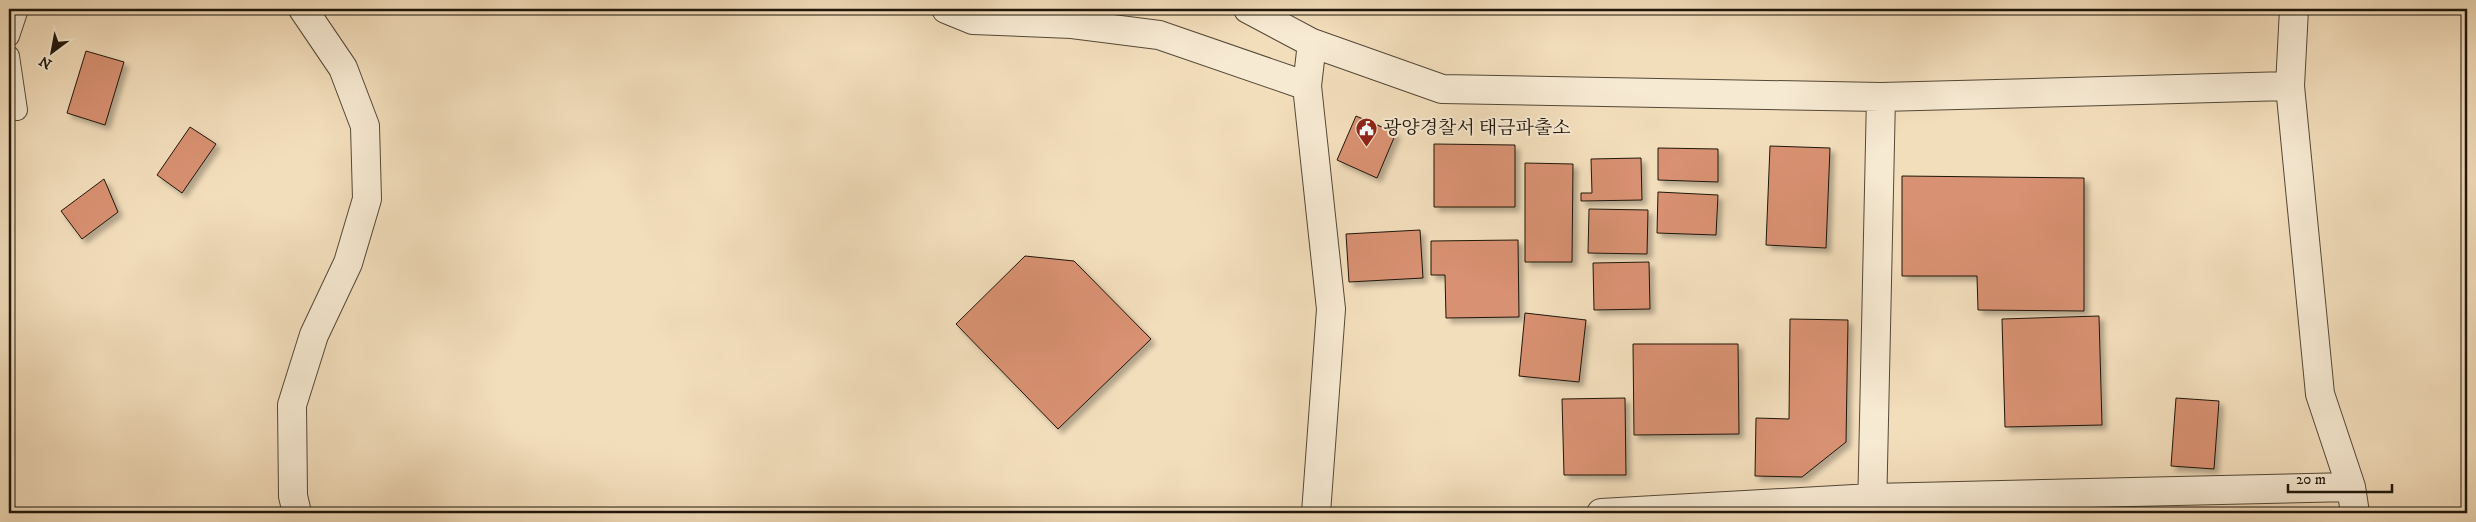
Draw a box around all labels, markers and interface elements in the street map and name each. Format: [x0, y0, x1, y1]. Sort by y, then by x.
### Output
north arrow [28, 28, 78, 78]
text: N [36, 51, 55, 73]
public building icon: 광양경찰서 태금파출소 [1355, 116, 1379, 147]
place label: 광양경찰서 태금파출소 [1383, 117, 1571, 140]
scale bar [2288, 462, 2392, 494]
text: 20 m [2296, 470, 2326, 489]

